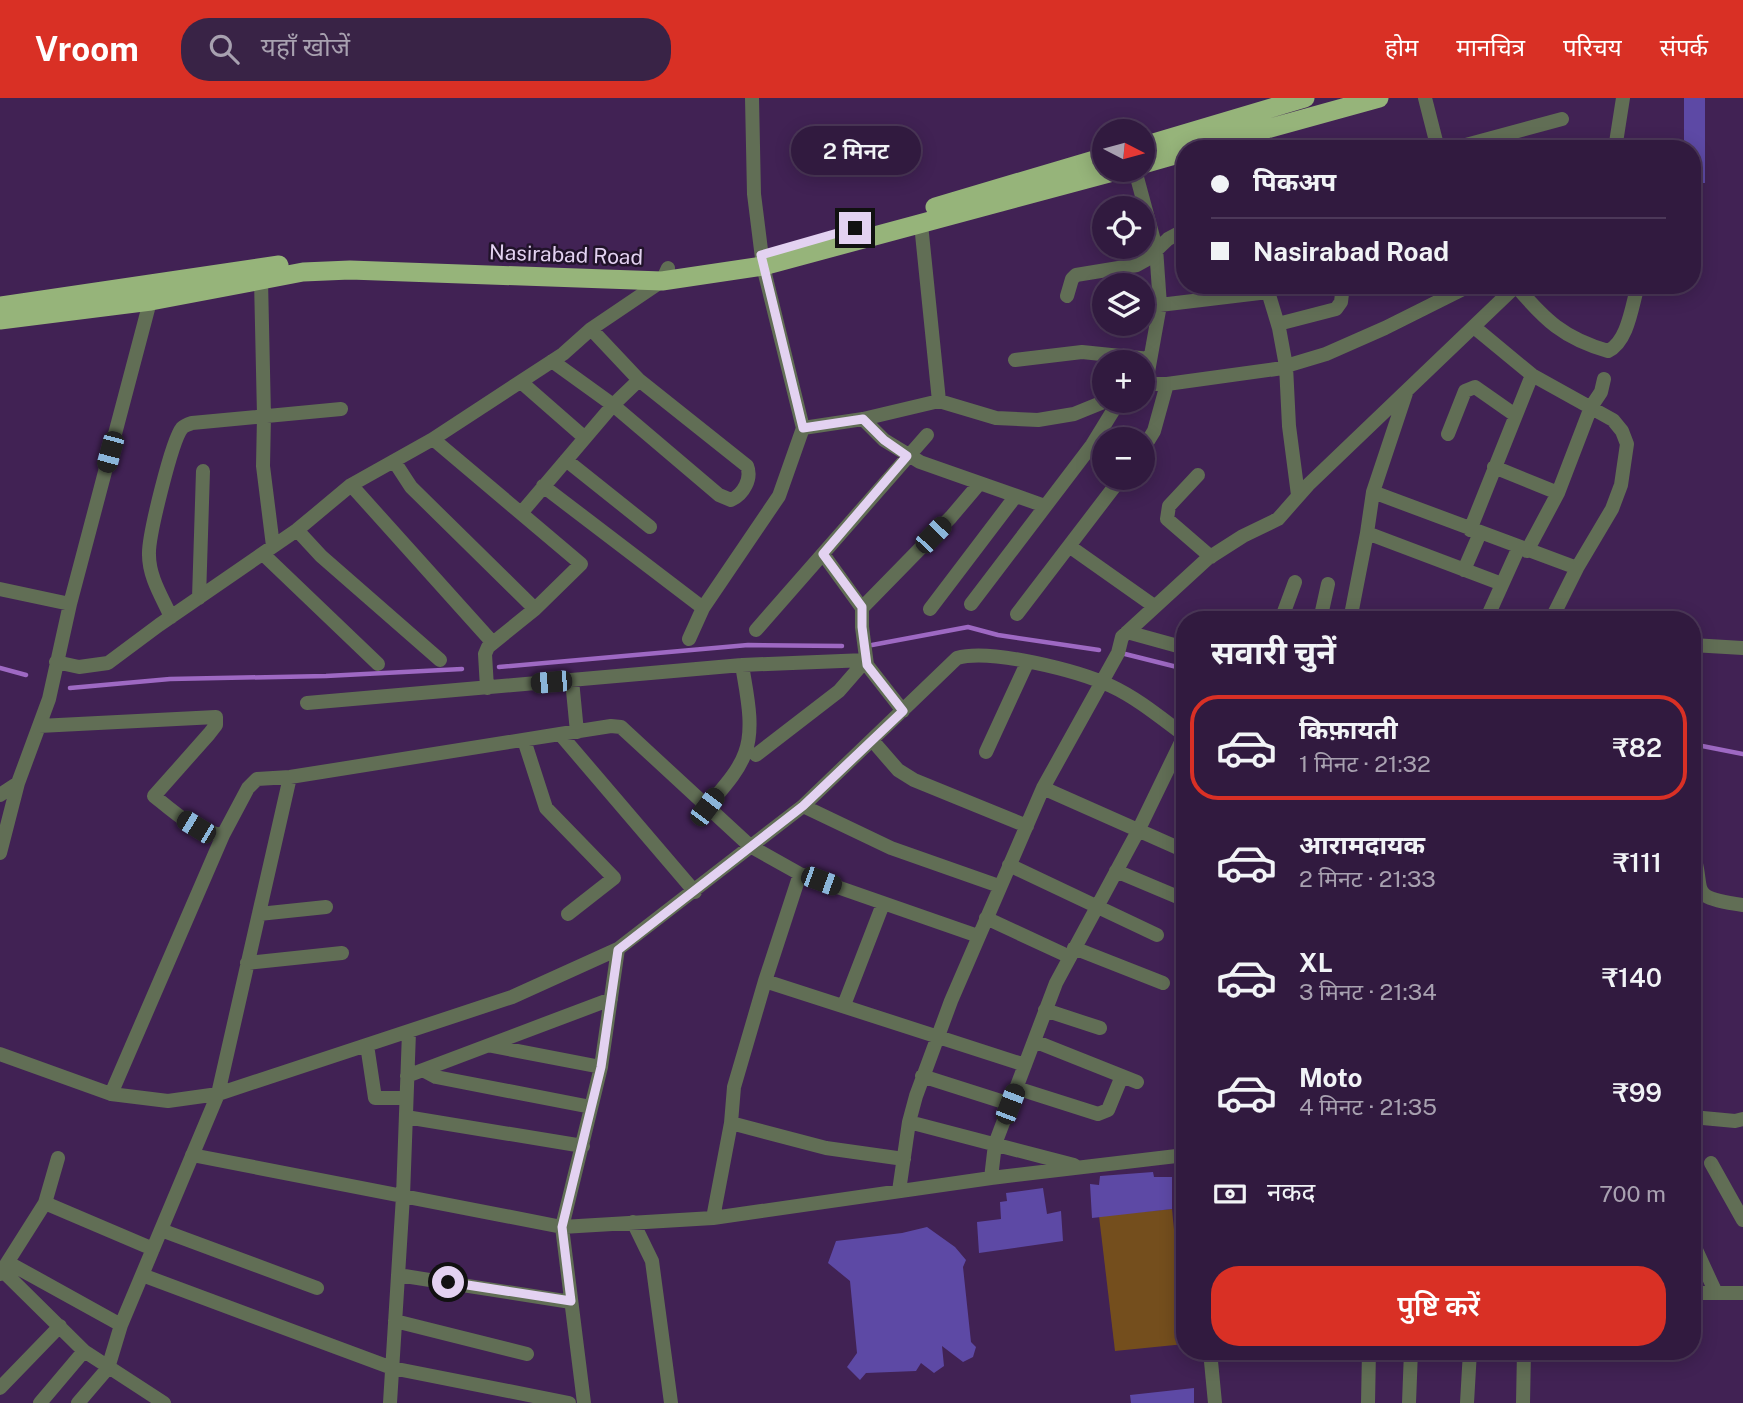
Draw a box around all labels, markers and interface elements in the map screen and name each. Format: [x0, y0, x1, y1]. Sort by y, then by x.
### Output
search box [181, 18, 671, 81]
text: Vroom [35, 30, 139, 68]
icon: search [205, 30, 243, 68]
text: यहाँ खोजें [261, 31, 350, 62]
text: होम [1385, 33, 1418, 61]
text: मानचित्र [1456, 33, 1525, 61]
text: परिचय [1563, 33, 1622, 61]
text: संपर्क [1660, 33, 1708, 61]
north arrow [1092, 119, 1155, 182]
map controls [1092, 119, 1155, 490]
callout: 2 मिनट [790, 127, 920, 176]
text: 2 मिनट [823, 137, 889, 164]
text: पिकअप [1253, 166, 1336, 197]
button: locate [1092, 196, 1155, 259]
route end [839, 212, 871, 244]
text: Nasirabad Road [1253, 236, 1449, 267]
street label: Nasirabad Road [489, 239, 643, 270]
button: layers [1092, 273, 1155, 336]
button: + [1092, 350, 1155, 413]
button: − [1092, 427, 1155, 490]
car [95, 429, 126, 475]
car [911, 513, 956, 557]
text: सवारी चुनें [1211, 634, 1336, 671]
car [530, 670, 573, 694]
text: किफ़ायती [1299, 714, 1398, 745]
icon: car [1215, 716, 1278, 779]
text: ₹82 [1613, 732, 1662, 763]
text: 1 मिनट · 21:32 [1299, 750, 1431, 777]
car [686, 784, 729, 830]
car [173, 807, 220, 847]
text: आरामदायक [1299, 829, 1425, 860]
icon: car [1215, 831, 1278, 894]
text: ₹111 [1613, 847, 1662, 878]
car [798, 864, 845, 898]
text: 2 मिनट · 21:33 [1299, 865, 1436, 892]
icon: car [1215, 946, 1278, 1009]
text: XL [1299, 947, 1333, 978]
text: ₹140 [1602, 962, 1662, 993]
text: 3 मिनट · 21:34 [1299, 978, 1437, 1005]
icon: car [1215, 1061, 1278, 1124]
text: Moto [1299, 1062, 1362, 1093]
text: ₹99 [1613, 1077, 1662, 1108]
car [993, 1081, 1028, 1127]
text: 4 मिनट · 21:35 [1299, 1093, 1437, 1120]
icon: cash [1211, 1175, 1249, 1213]
text: नकद [1267, 1176, 1315, 1207]
text: 700 m [1599, 1180, 1666, 1207]
route start [432, 1266, 464, 1298]
button: पुष्टि करें [1211, 1266, 1666, 1346]

